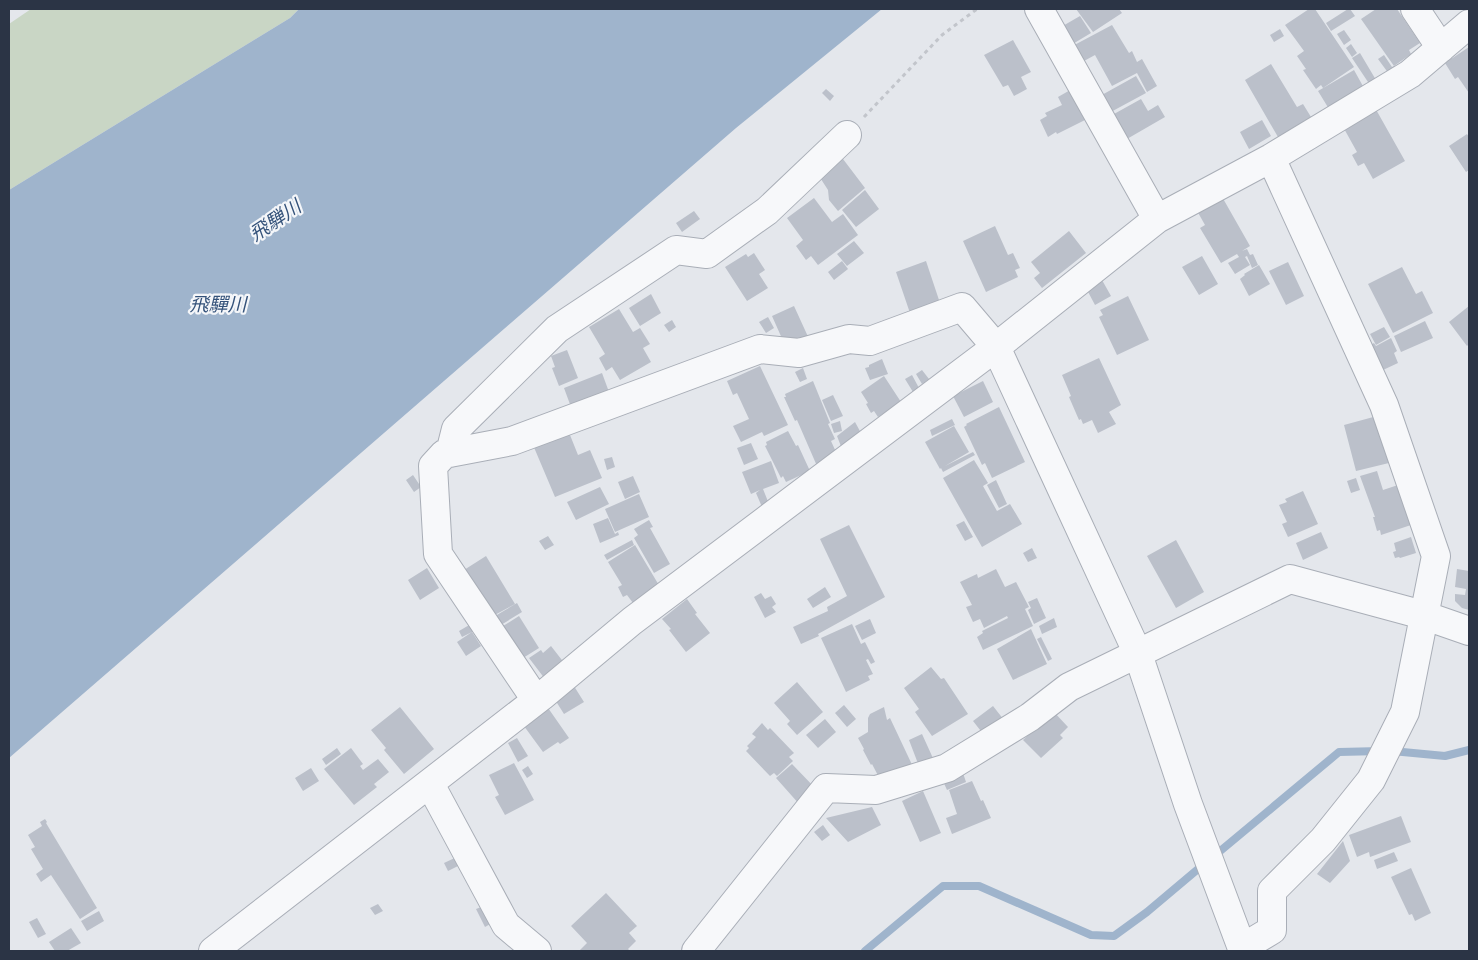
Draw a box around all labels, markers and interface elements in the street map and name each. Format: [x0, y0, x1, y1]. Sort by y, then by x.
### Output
water label: 飛騨川 [245, 194, 307, 246]
water label: 飛驒川 [189, 293, 248, 316]

